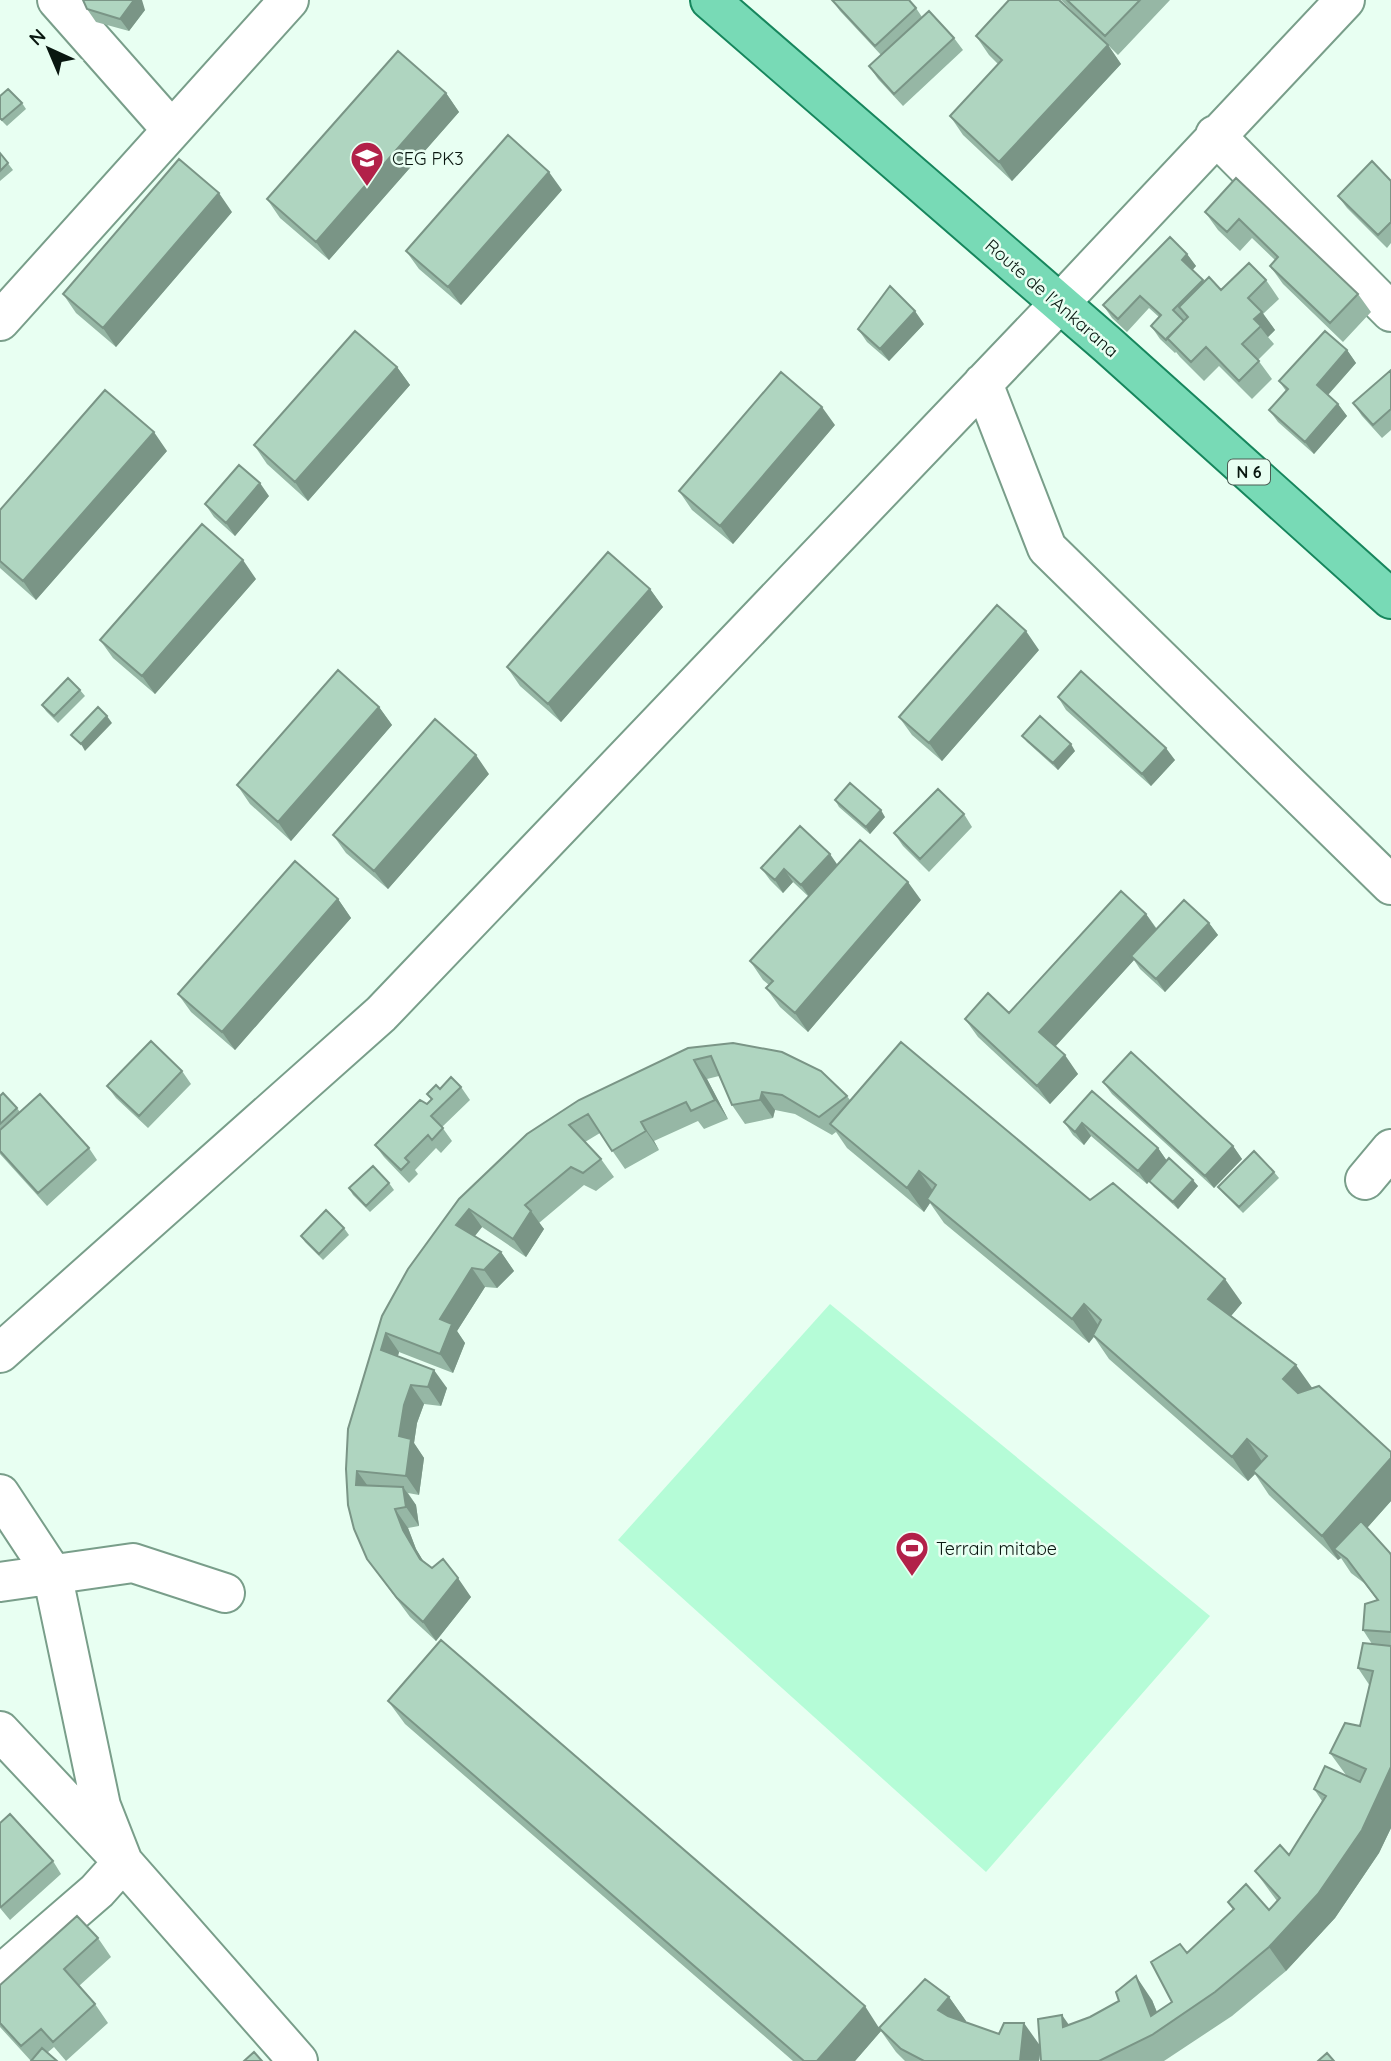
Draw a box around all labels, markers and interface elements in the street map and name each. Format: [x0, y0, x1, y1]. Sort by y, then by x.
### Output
north arrow [14, 14, 84, 84]
text: N [24, 23, 51, 50]
school or university icon: CEG PK3 [348, 139, 386, 188]
place label: CEG PK3 [392, 147, 464, 170]
street label: Route de l'Ankarana [981, 234, 1123, 362]
road number: N 6 [1228, 460, 1270, 485]
sports icon: Terrain mitabe [893, 1529, 931, 1578]
place label: Terrain mitabe [936, 1537, 1057, 1560]

